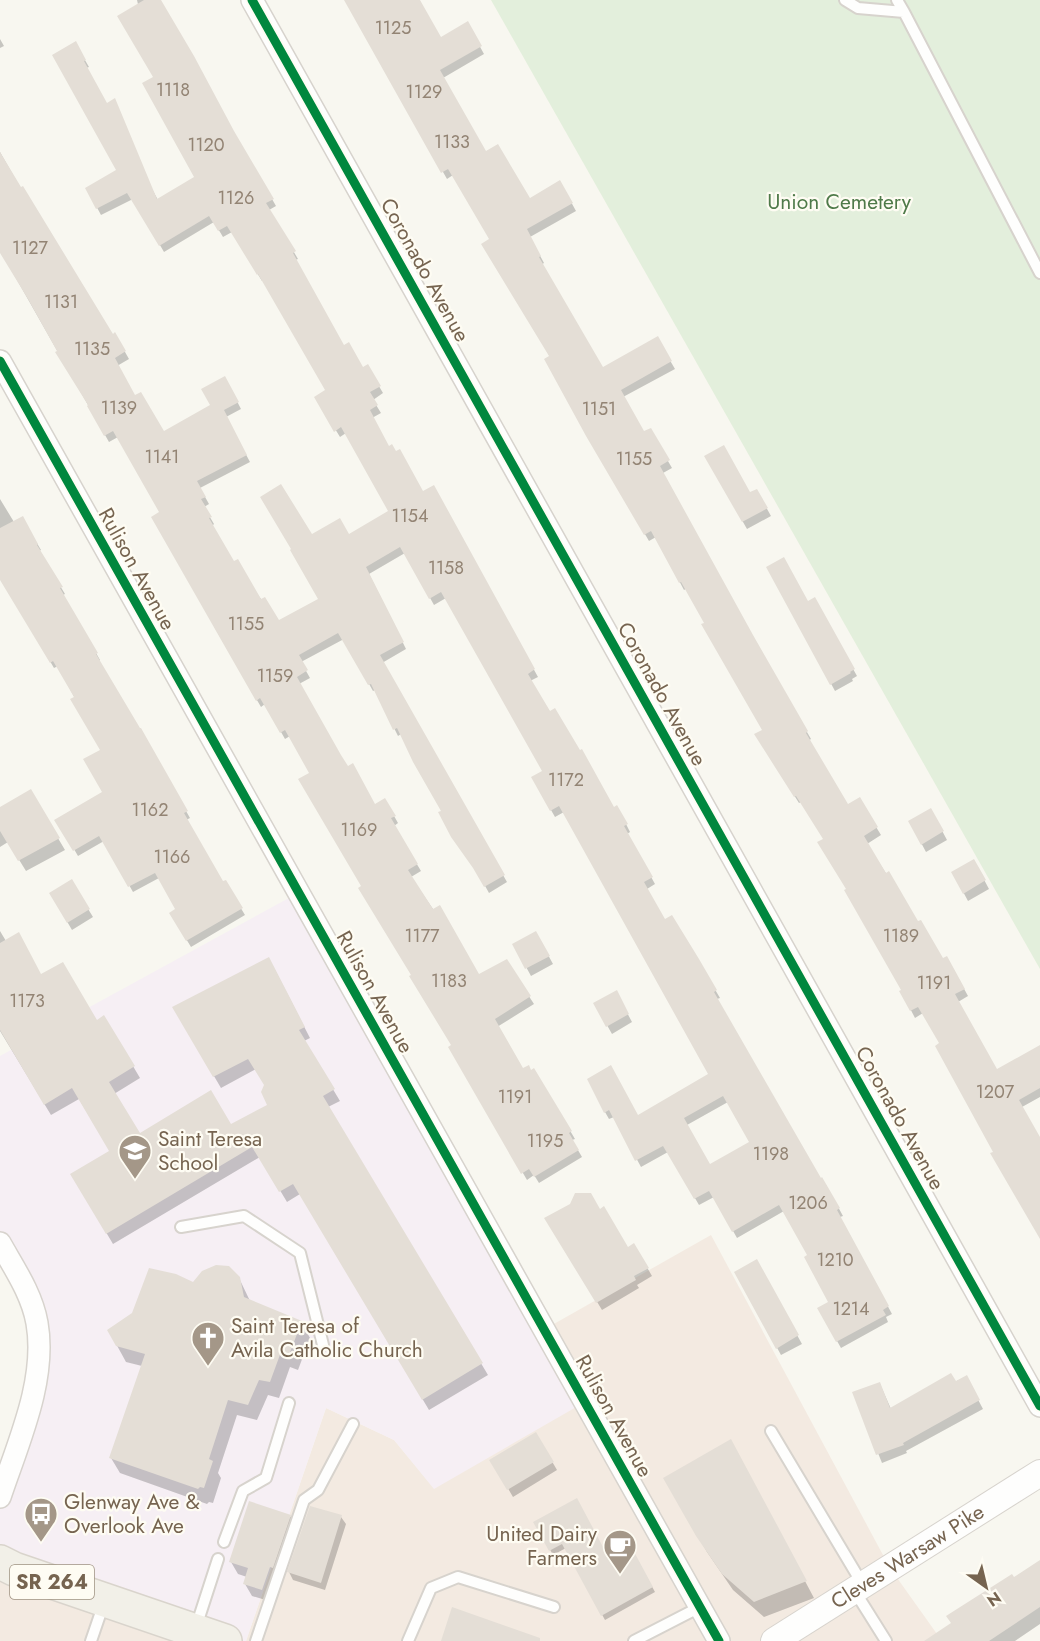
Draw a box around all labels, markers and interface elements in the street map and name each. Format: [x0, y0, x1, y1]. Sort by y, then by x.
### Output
house number: 1125 [375, 15, 411, 41]
house number: 1118 [156, 77, 190, 103]
house number: 1129 [406, 79, 442, 105]
house number: 1133 [434, 129, 470, 155]
house number: 1120 [187, 132, 225, 158]
house number: 1126 [218, 185, 254, 211]
park label: Union Cemetery [767, 187, 912, 217]
street label: Coronado Avenue [373, 193, 477, 348]
house number: 1127 [12, 235, 48, 261]
house number: 1131 [44, 289, 78, 315]
house number: 1135 [74, 336, 110, 362]
house number: 1139 [101, 395, 137, 421]
house number: 1151 [582, 396, 616, 422]
house number: 1141 [145, 444, 179, 470]
house number: 1155 [616, 446, 652, 472]
street label: Rulison Avenue [91, 502, 183, 636]
house number: 1154 [392, 503, 428, 529]
house number: 1158 [428, 555, 464, 581]
house number: 1155 [228, 611, 264, 637]
street label: Coronado Avenue [610, 617, 714, 772]
house number: 1159 [257, 663, 293, 689]
house number: 1172 [548, 767, 584, 793]
house number: 1162 [132, 797, 168, 823]
house number: 1169 [341, 817, 377, 843]
house number: 1166 [154, 844, 190, 870]
house number: 1177 [404, 923, 440, 949]
house number: 1189 [883, 923, 919, 949]
street label: Rulison Avenue [329, 925, 421, 1059]
house number: 1183 [431, 968, 467, 994]
house number: 1191 [917, 970, 951, 996]
house number: 1173 [9, 988, 45, 1014]
street label: Coronado Avenue [848, 1041, 952, 1196]
house number: 1207 [976, 1079, 1015, 1105]
house number: 1191 [498, 1084, 532, 1110]
place label: Saint Teresa School [158, 1124, 262, 1178]
house number: 1195 [527, 1128, 563, 1154]
school or university icon: Saint Teresa School [117, 1133, 153, 1180]
house number: 1198 [753, 1141, 789, 1167]
house number: 1206 [788, 1190, 828, 1216]
house number: 1210 [816, 1247, 854, 1273]
house number: 1214 [833, 1296, 869, 1322]
place label: Saint Teresa of Avila Catholic Church [231, 1311, 423, 1365]
church icon: Saint Teresa of Avila Catholic Church [190, 1320, 226, 1367]
street label: Rulison Avenue [568, 1349, 660, 1483]
place label: Glenway Ave & Overlook Ave [64, 1487, 200, 1541]
bus stop icon: Glenway Ave & Overlook Ave [23, 1496, 59, 1543]
street label: Cleves Warsaw Pike [825, 1497, 990, 1616]
place label: United Dairy Farmers [486, 1519, 598, 1573]
cafe icon: United Dairy Farmers [602, 1528, 638, 1575]
north arrow [956, 1557, 1016, 1617]
road number: SR 264 [10, 1565, 94, 1599]
text: N [982, 1586, 1006, 1612]

